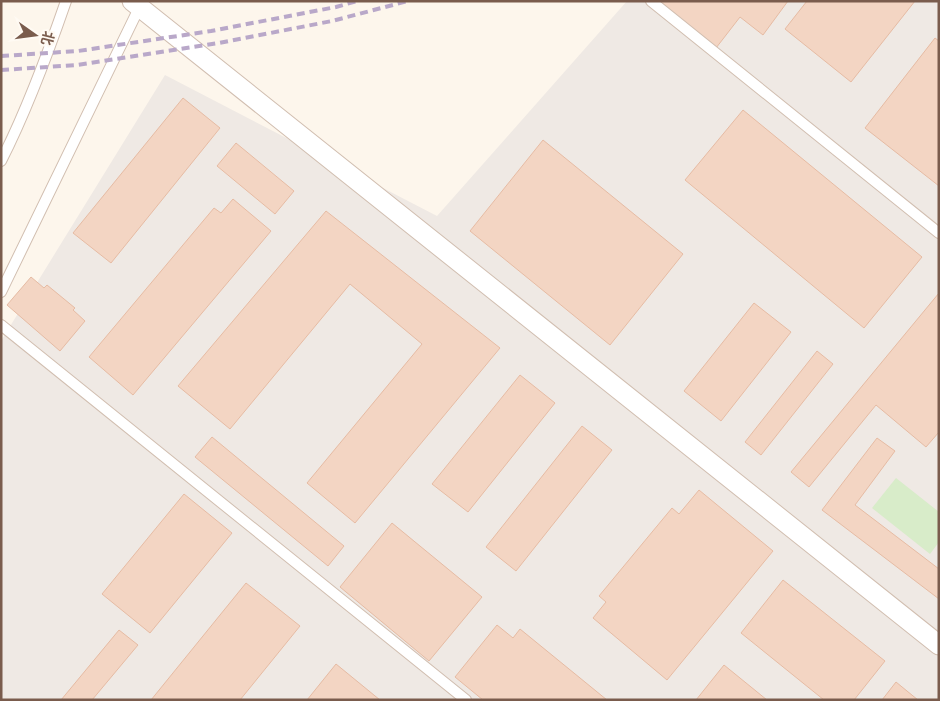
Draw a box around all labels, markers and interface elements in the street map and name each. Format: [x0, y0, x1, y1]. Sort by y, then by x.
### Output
north arrow [10, 10, 60, 60]
text: 北 [37, 29, 59, 47]

